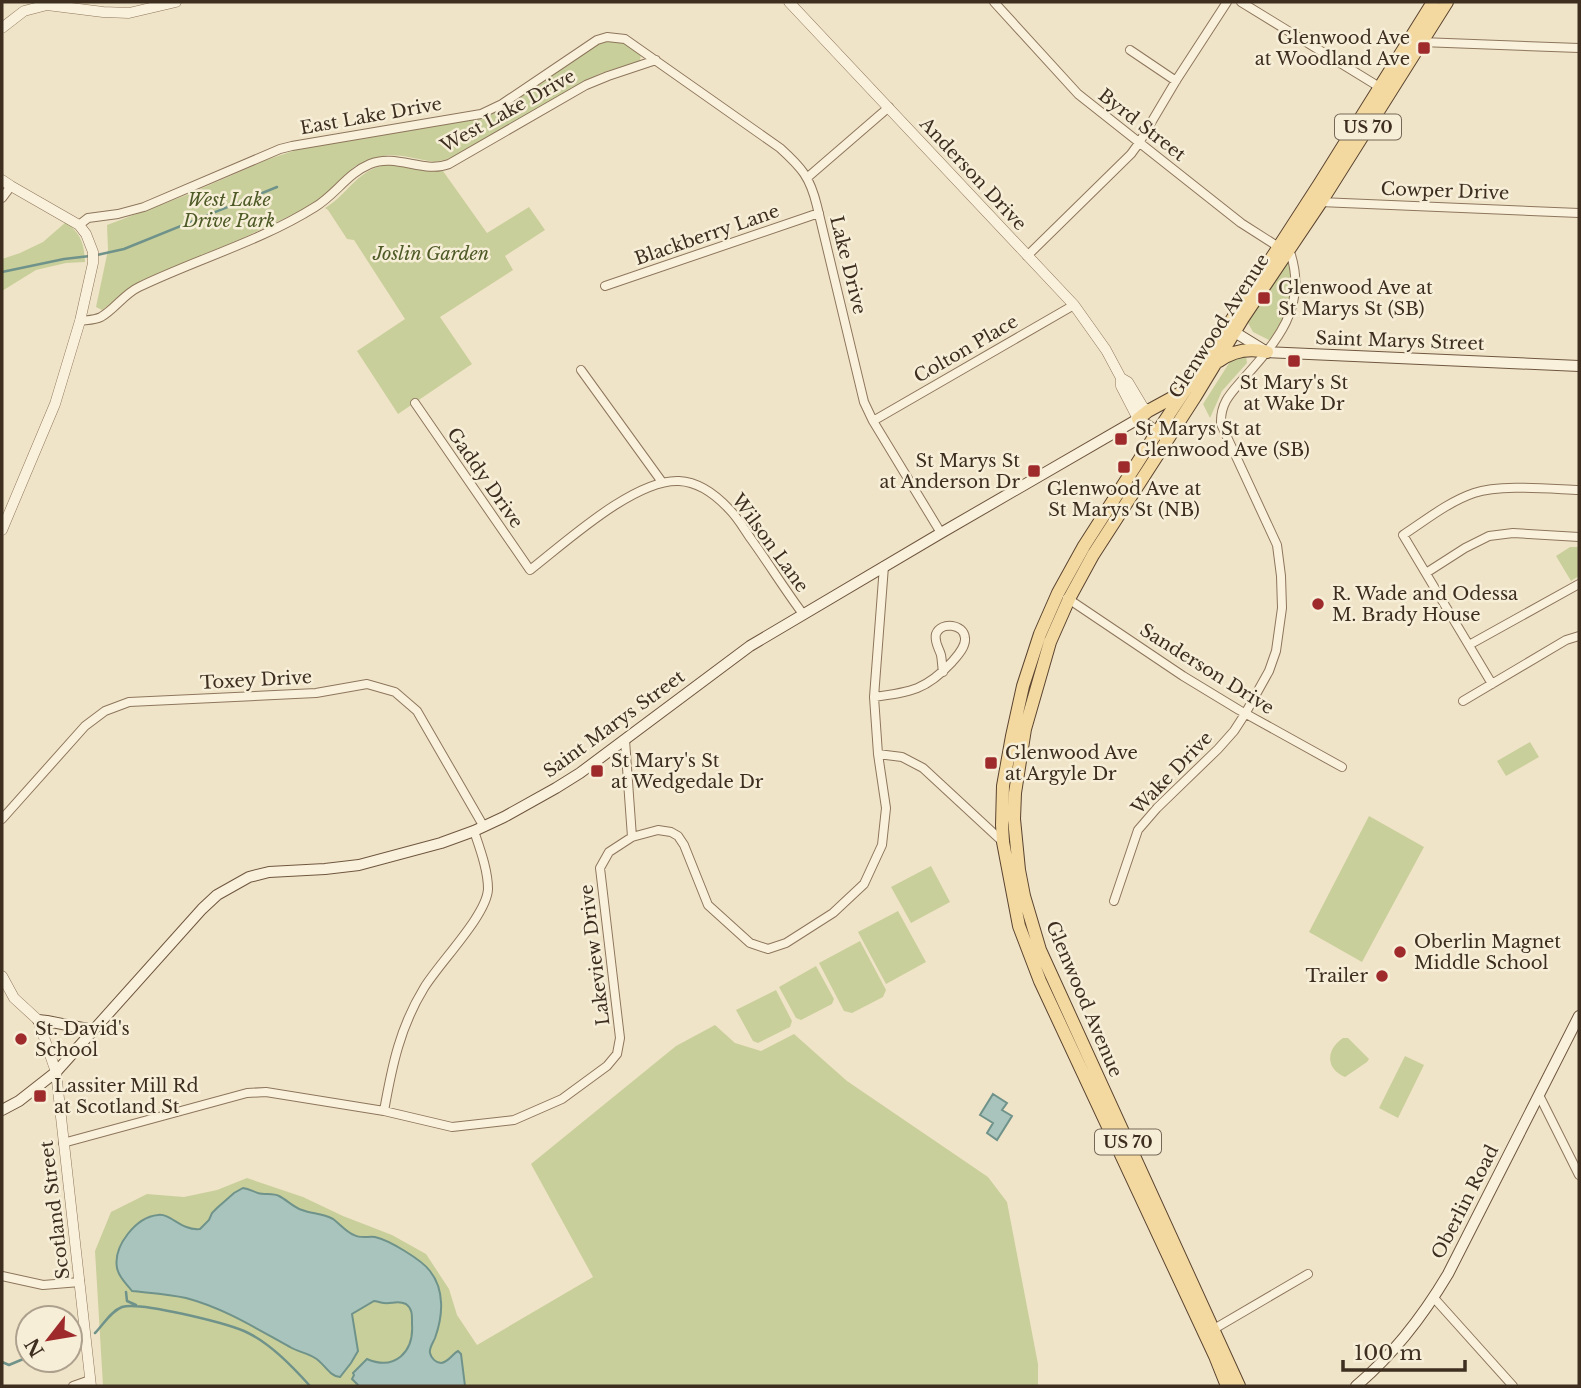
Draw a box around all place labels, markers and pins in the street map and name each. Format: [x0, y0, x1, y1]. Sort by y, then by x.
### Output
place label: Glenwood Ave at Woodland Ave [1255, 27, 1410, 70]
marker: Glenwood Ave at Woodland Ave [1416, 40, 1432, 56]
place label: Glenwood Ave at St Marys St (SB) [1278, 277, 1433, 320]
marker: Glenwood Ave at St Marys St (SB) [1256, 290, 1272, 306]
marker: St Mary's St at Wake Dr [1286, 353, 1302, 369]
place label: St Mary's St at Wake Dr [1240, 372, 1348, 415]
place label: St Marys St at Glenwood Ave (SB) [1135, 418, 1310, 461]
marker: St Marys St at Glenwood Ave (SB) [1113, 431, 1129, 447]
place label: St Marys St at Anderson Dr [879, 450, 1020, 493]
marker: Glenwood Ave at St Marys St (NB) [1116, 459, 1132, 475]
marker: St Marys St at Anderson Dr [1026, 463, 1042, 479]
place label: Glenwood Ave at St Marys St (NB) [1047, 478, 1202, 521]
place label: R. Wade and Odessa M. Brady House [1332, 583, 1518, 626]
marker: R. Wade and Odessa M. Brady House [1310, 596, 1326, 612]
place label: Glenwood Ave at Argyle Dr [1005, 742, 1138, 785]
place label: St Mary's St at Wedgedale Dr [611, 750, 764, 793]
marker: Glenwood Ave at Argyle Dr [983, 755, 999, 771]
marker: St Mary's St at Wedgedale Dr [589, 763, 605, 779]
place label: Oberlin Magnet Middle School [1414, 931, 1561, 974]
marker: Oberlin Magnet Middle School [1392, 944, 1408, 960]
place label: Trailer [1305, 965, 1368, 987]
marker: Trailer [1374, 968, 1390, 984]
place label: St. David's School [35, 1018, 130, 1061]
marker: St. David's School [13, 1031, 29, 1047]
place label: Lassiter Mill Rd at Scotland St [54, 1075, 199, 1118]
marker: Lassiter Mill Rd at Scotland St [32, 1088, 48, 1104]

